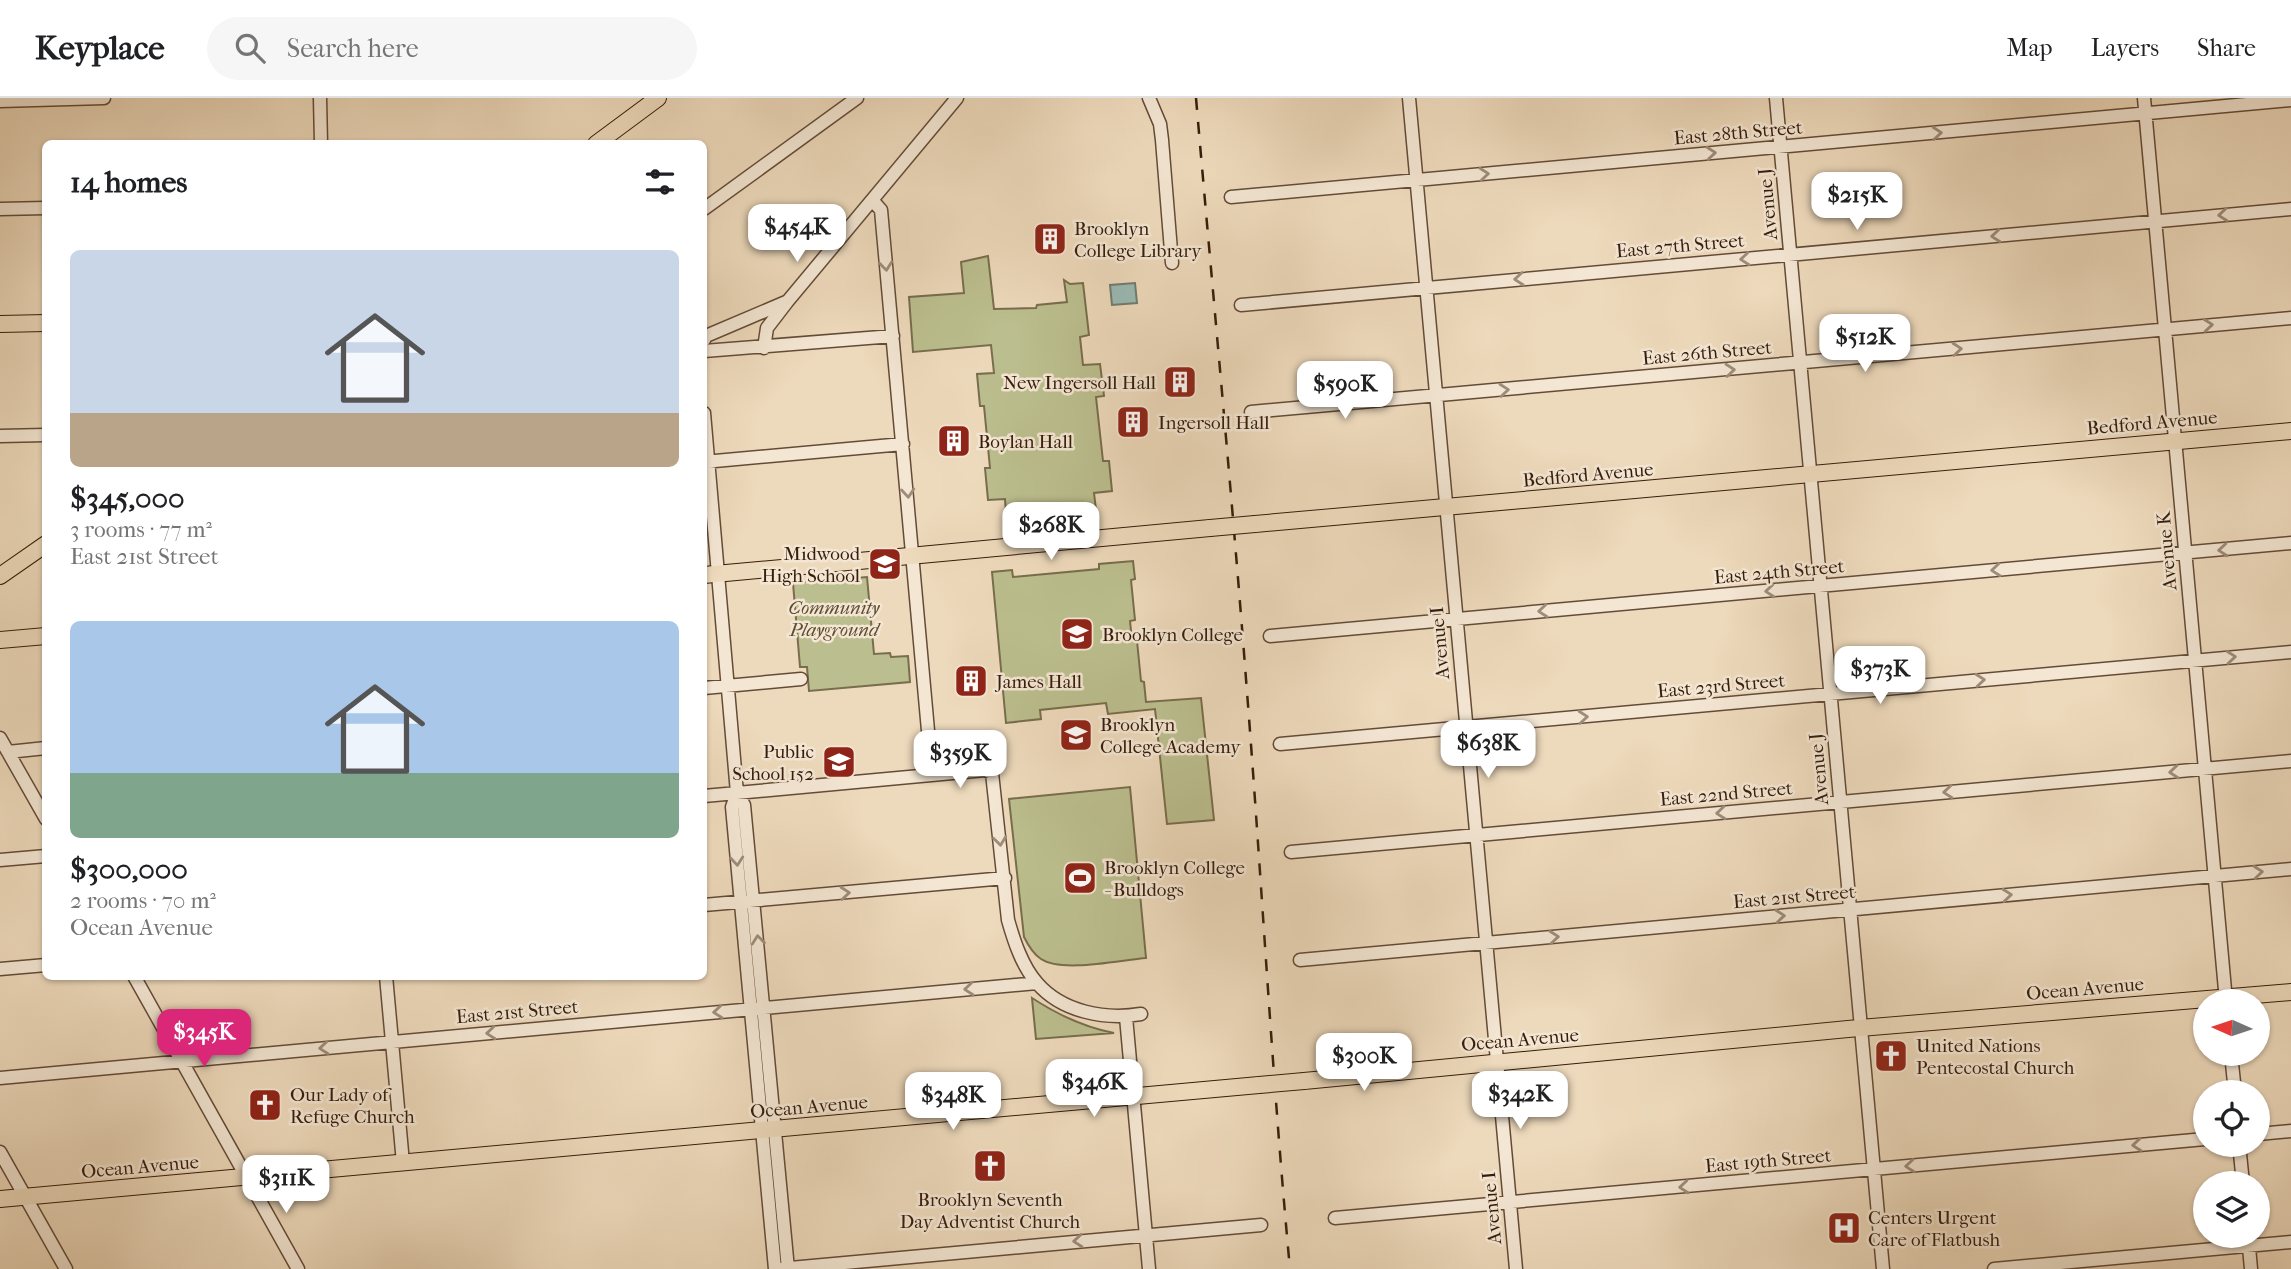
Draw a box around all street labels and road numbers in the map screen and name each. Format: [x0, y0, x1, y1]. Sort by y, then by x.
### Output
street label: East 28th Street [1673, 116, 1804, 150]
street label: Avenue J [1754, 167, 1782, 242]
street label: East 27th Street [1615, 229, 1745, 263]
street label: East 26th Street [1641, 336, 1773, 370]
street label: Bedford Avenue [2086, 406, 2218, 440]
street label: Bedford Avenue [1522, 458, 1654, 492]
street label: Avenue K [2152, 509, 2181, 592]
street label: East 24th Street [1713, 555, 1845, 589]
street label: Avenue I [1426, 606, 1454, 681]
street label: East 23rd Street [1656, 669, 1786, 703]
street label: Avenue J [1805, 732, 1833, 807]
street label: East 22nd Street [1659, 777, 1794, 811]
street label: East 21st Street [1732, 881, 1856, 913]
street label: Ocean Avenue [2025, 973, 2145, 1005]
street label: East 21st Street [455, 996, 579, 1028]
street label: Ocean Avenue [1460, 1024, 1580, 1056]
street label: Ocean Avenue [749, 1091, 869, 1123]
street label: East 19th Street [1704, 1144, 1832, 1177]
street label: Ocean Avenue [80, 1151, 200, 1183]
street label: Avenue I [1478, 1171, 1506, 1246]

